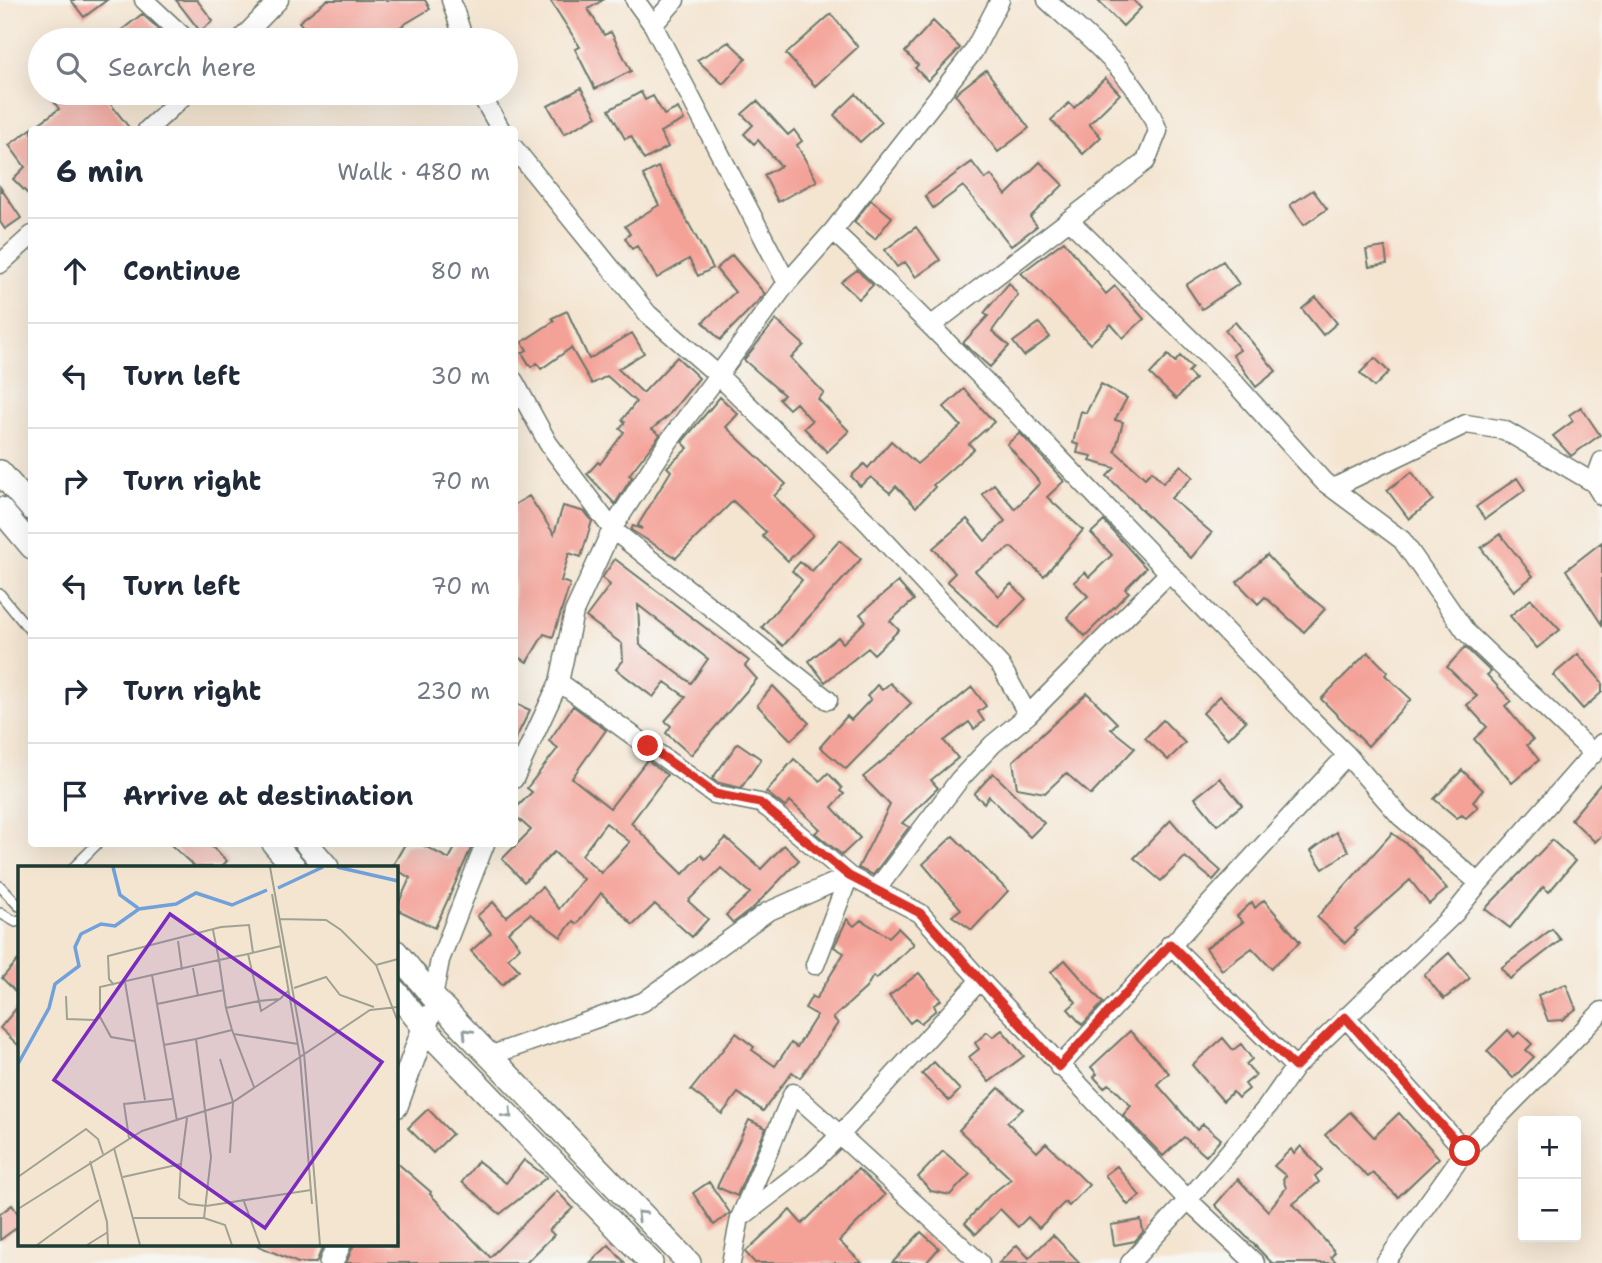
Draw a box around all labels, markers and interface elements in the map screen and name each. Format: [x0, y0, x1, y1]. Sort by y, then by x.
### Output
search box [28, 28, 518, 105]
icon: search [52, 48, 90, 86]
text: Search here [108, 49, 257, 84]
text: 6 min [56, 151, 143, 192]
text: Walk · 480 m [337, 157, 490, 187]
icon: ahead [56, 252, 94, 290]
text: Continue [123, 253, 241, 288]
text: 80 m [431, 256, 490, 286]
icon: left [56, 357, 94, 395]
text: Turn left [123, 358, 240, 393]
text: 30 m [431, 361, 490, 391]
icon: right [56, 462, 94, 500]
text: Turn right [123, 463, 261, 498]
text: 70 m [431, 466, 490, 496]
icon: left [56, 567, 94, 605]
text: Turn left [123, 568, 240, 603]
text: 70 m [431, 571, 490, 601]
icon: right [56, 672, 94, 710]
text: Turn right [123, 673, 261, 708]
text: 230 m [416, 676, 490, 706]
route end [632, 730, 663, 761]
icon: arrive [56, 777, 94, 815]
text: Arrive at destination [123, 778, 413, 813]
inset map [18, 866, 397, 1246]
one-way arrow [462, 1028, 475, 1041]
one-way arrow [499, 1106, 512, 1119]
map controls [1518, 1116, 1581, 1242]
button: + [1518, 1116, 1581, 1179]
route start [1449, 1135, 1480, 1166]
button: − [1518, 1179, 1581, 1242]
one-way arrow [636, 1210, 649, 1223]

